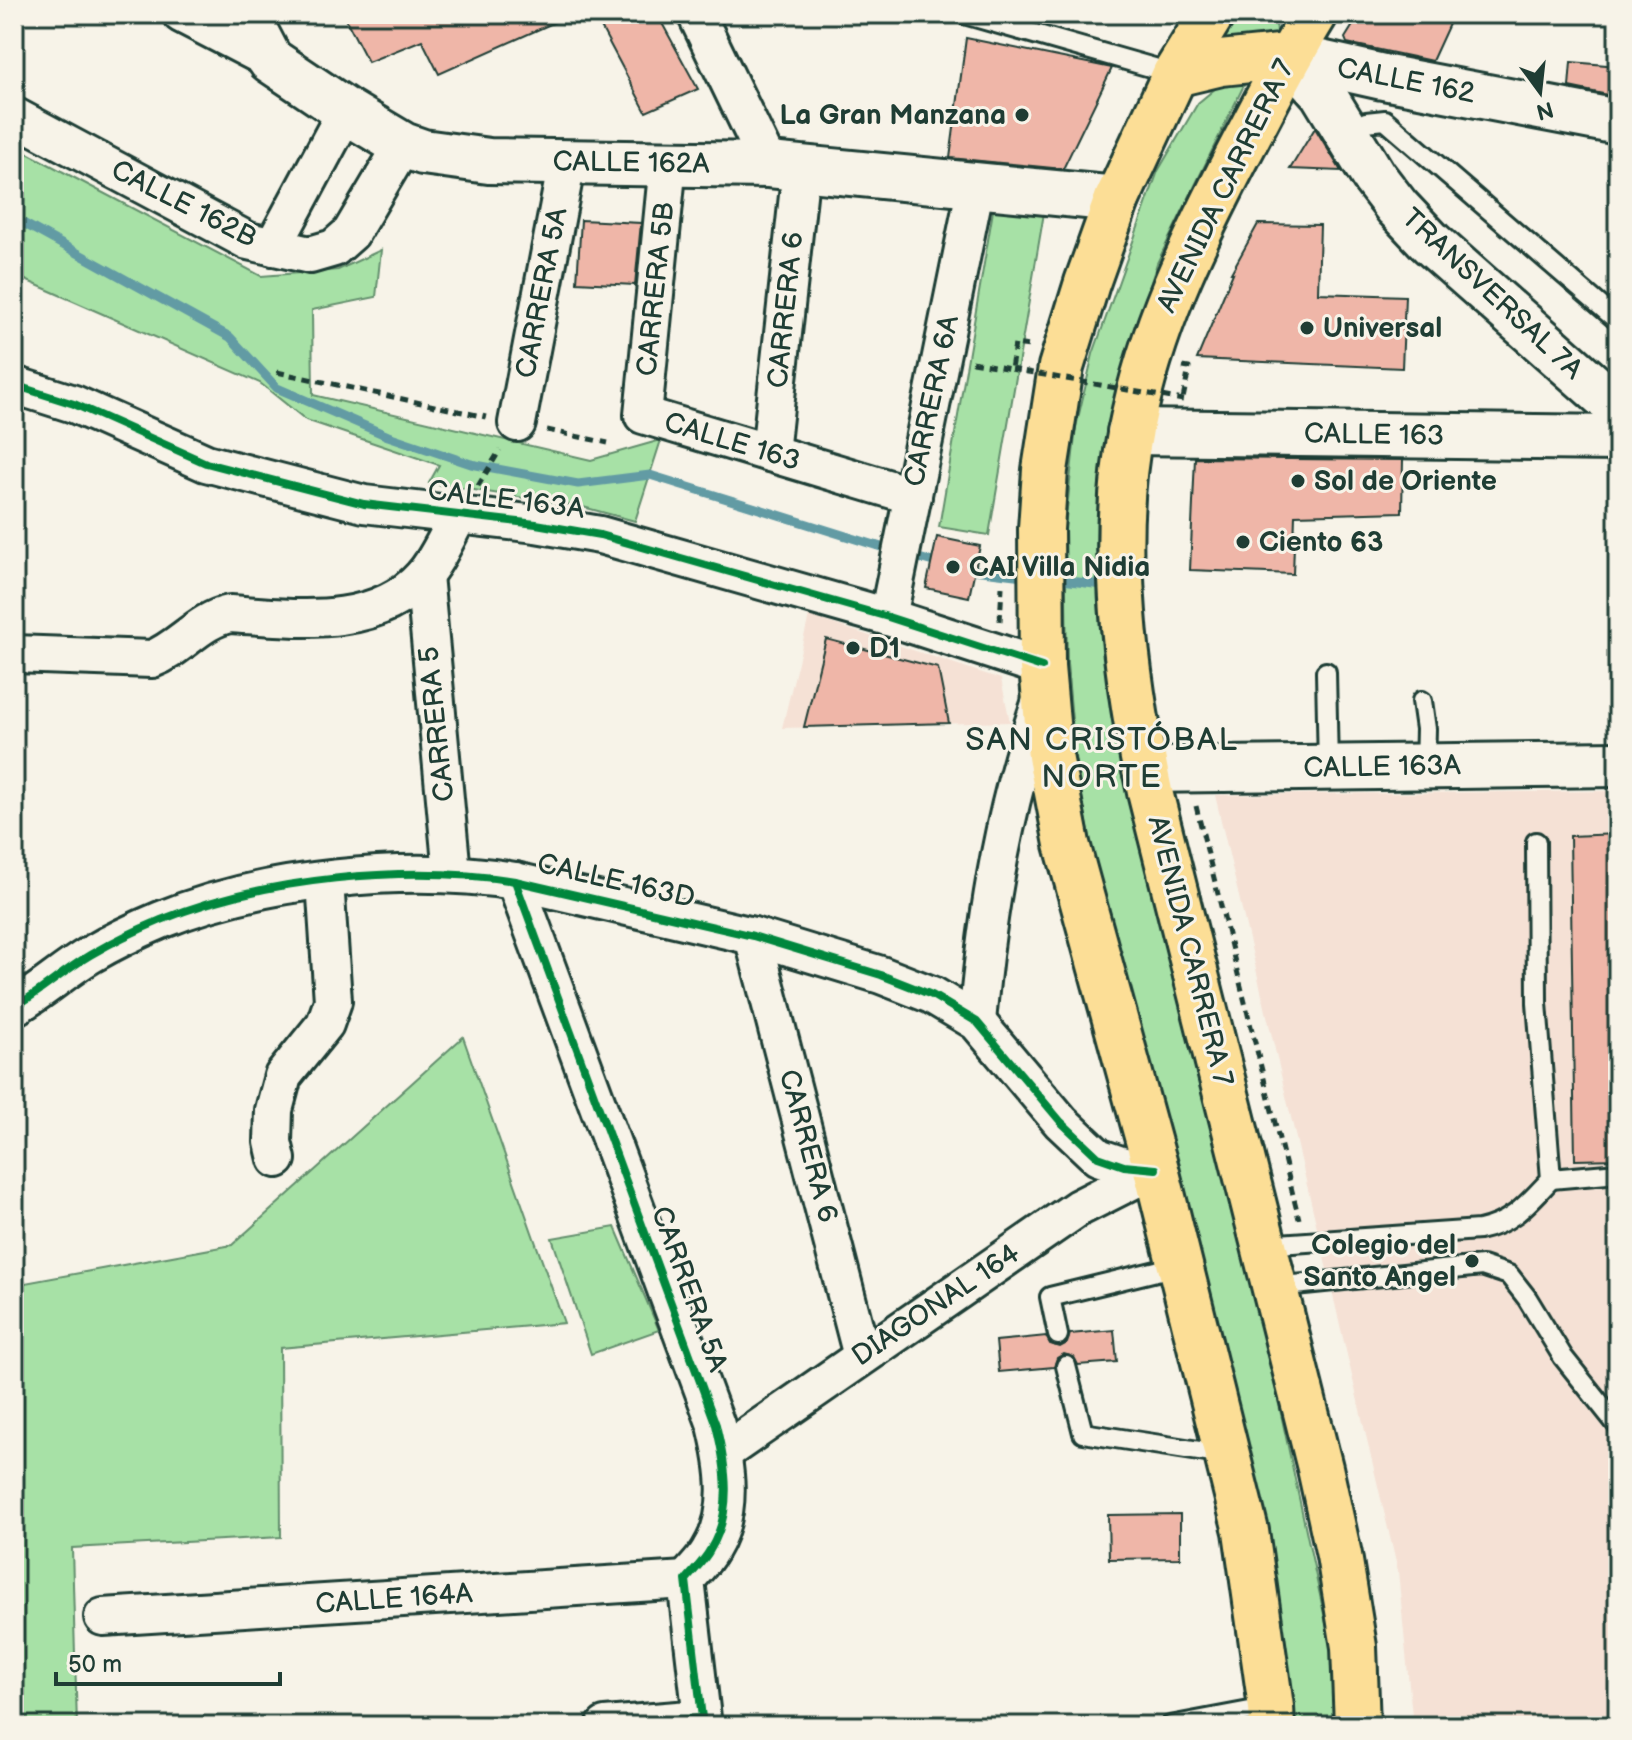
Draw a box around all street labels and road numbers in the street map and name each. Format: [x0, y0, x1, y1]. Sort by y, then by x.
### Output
street label: CALLE 162 [1334, 51, 1478, 111]
street label: AVENIDA CARRERA 7 [1150, 54, 1302, 318]
street label: CALLE 162A [552, 145, 711, 181]
street label: CALLE 162B [106, 153, 262, 255]
street label: CARRERA 5B [630, 200, 682, 378]
street label: TRANSVERSAL 7A [1395, 202, 1590, 387]
street label: CARRERA 5A [509, 204, 575, 381]
street label: CARRERA 6 [761, 230, 811, 390]
street label: CARRERA 6A [898, 312, 966, 490]
street label: CALLE 163 [660, 406, 804, 478]
street label: CALLE 163 [1304, 417, 1444, 453]
street label: CALLE 163A [426, 474, 587, 526]
street label: CARRERA 5 [412, 645, 462, 803]
street label: CALLE 163A [1303, 749, 1462, 785]
street label: AVENIDA CARRERA 7 [1140, 812, 1240, 1090]
street label: CALLE 163D [534, 847, 698, 915]
street label: CARRERA 6 [772, 1066, 844, 1226]
street label: CARRERA 5A [644, 1202, 734, 1377]
street label: DIAGONAL 164 [846, 1237, 1026, 1373]
street label: CALLE 164A [314, 1577, 475, 1621]

